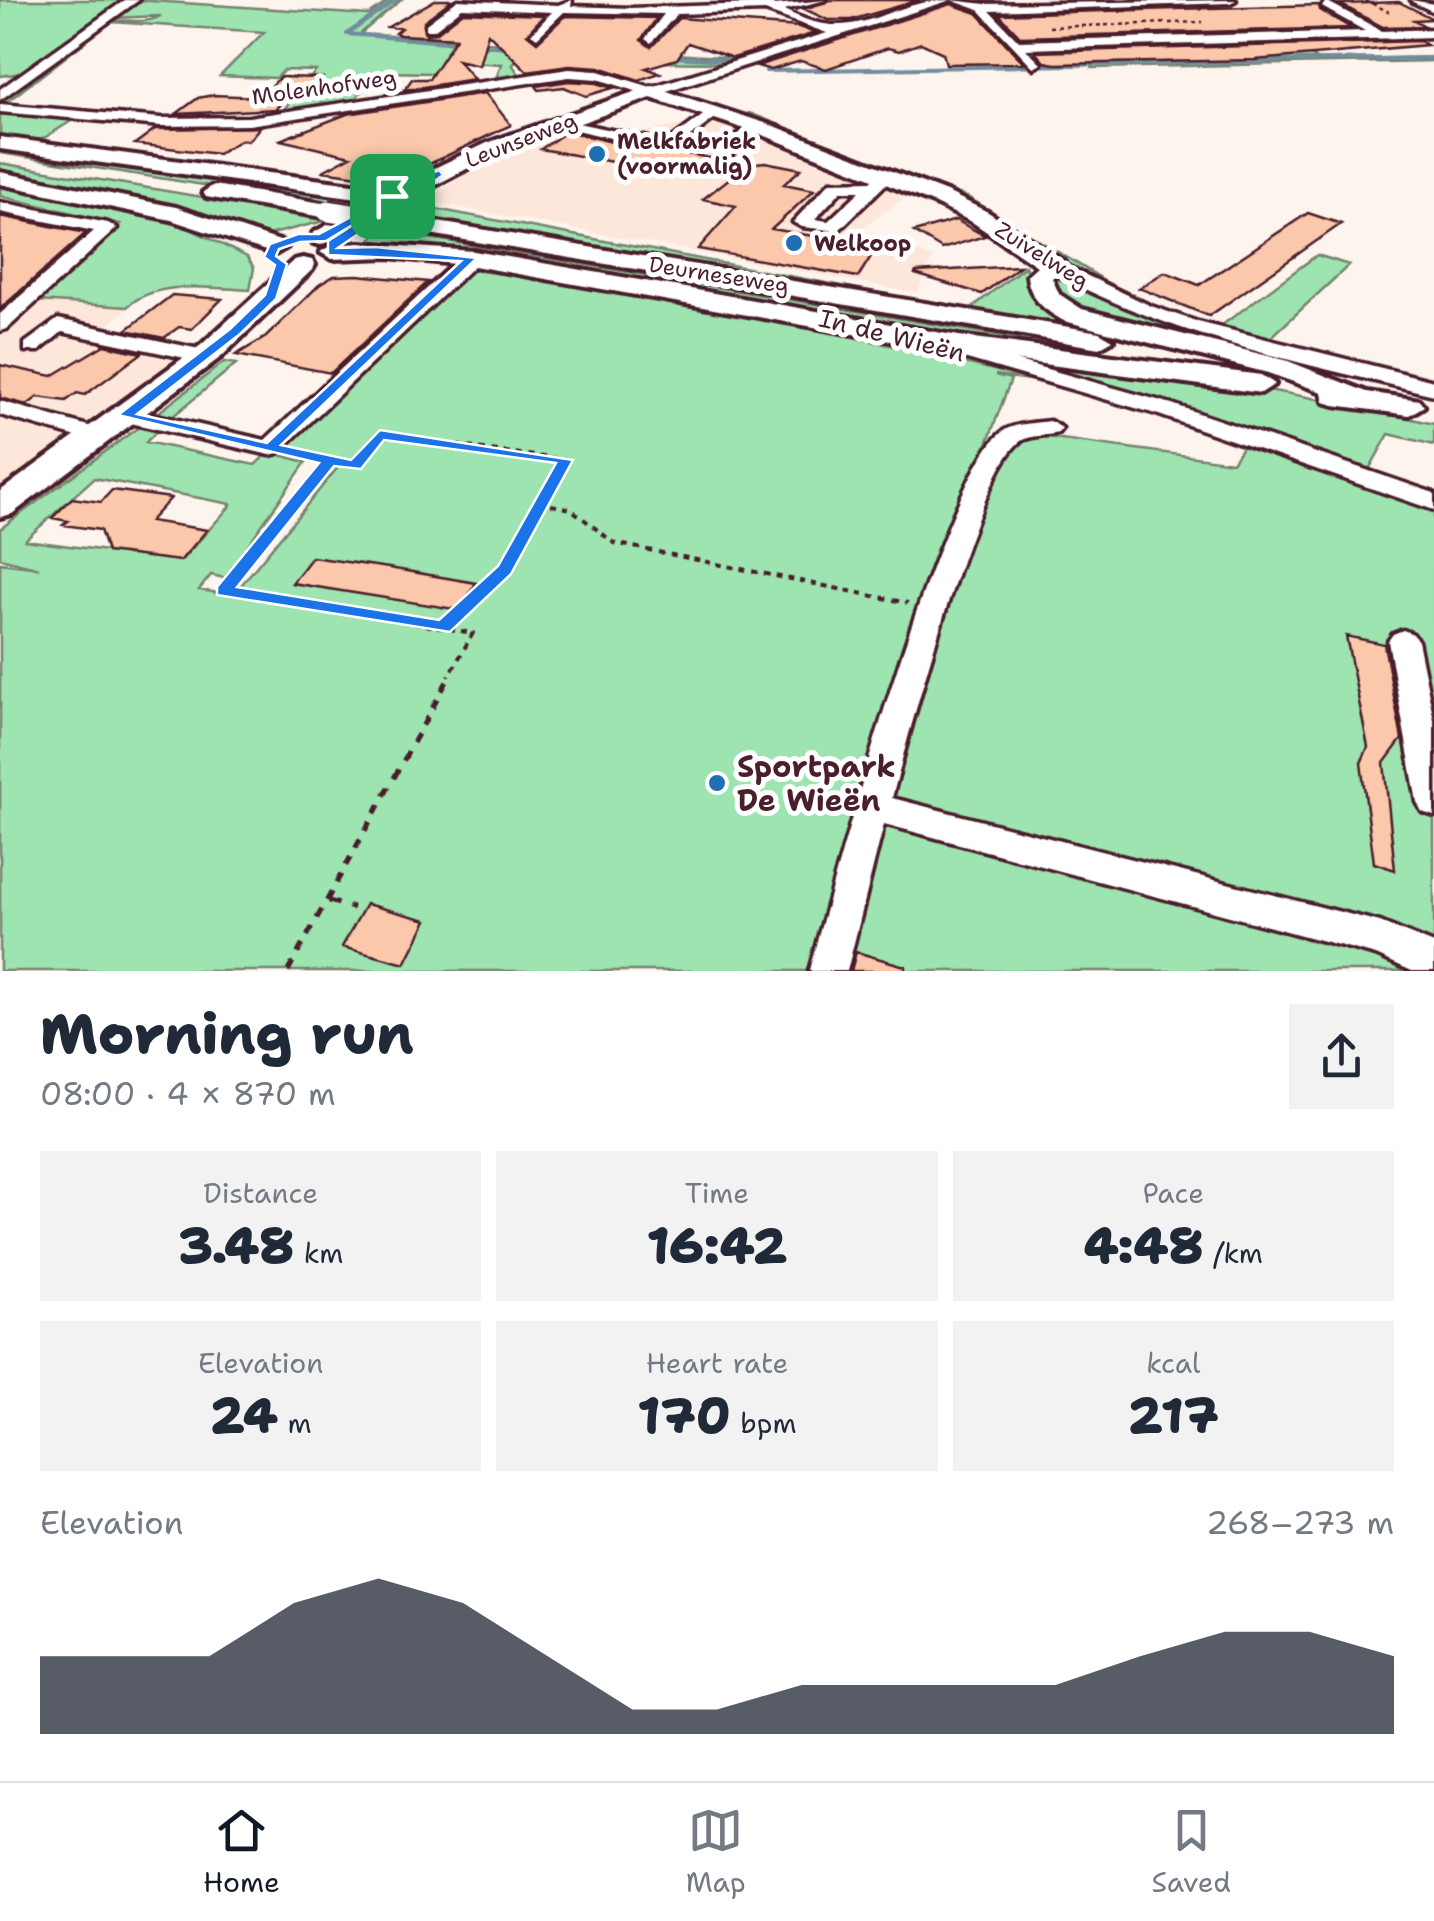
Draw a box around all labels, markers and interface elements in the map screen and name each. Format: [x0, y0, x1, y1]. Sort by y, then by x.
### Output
street label: Molenhofweg [250, 63, 398, 111]
street label: Leunseweg [461, 106, 581, 174]
place label: Melkfabriek (voormalig) [617, 127, 756, 181]
marker: Melkfabriek (voormalig) [586, 143, 608, 165]
pin [350, 154, 435, 239]
icon: arrive [365, 169, 420, 224]
street label: Zuivelweg [990, 215, 1094, 295]
place label: Welkoop [814, 229, 911, 258]
marker: Welkoop [783, 232, 805, 254]
street label: Deurneseweg [647, 250, 791, 300]
street label: In de Wieën [816, 300, 968, 370]
place label: Sportpark De Wieën [737, 746, 896, 821]
marker: Sportpark De Wieën [706, 772, 728, 794]
text: Morning run [40, 997, 414, 1071]
button: share [1289, 1004, 1394, 1109]
text: 08:00 · 4 × 870 m [40, 1072, 336, 1115]
text: Distance [203, 1174, 318, 1212]
text: Time [685, 1174, 749, 1212]
text: Pace [1143, 1174, 1204, 1212]
text: 3.48 [178, 1212, 294, 1279]
text: 16:42 [647, 1212, 787, 1279]
text: 4:48 [1084, 1212, 1203, 1279]
text: km [294, 1234, 343, 1272]
text: /km [1203, 1234, 1263, 1272]
text: Elevation [198, 1344, 323, 1382]
text: Heart rate [646, 1344, 788, 1382]
text: kcal [1146, 1344, 1201, 1382]
text: 24 [210, 1382, 278, 1449]
text: 170 [637, 1382, 731, 1449]
text: 217 [1128, 1382, 1219, 1449]
text: m [278, 1404, 312, 1442]
text: bpm [731, 1404, 797, 1442]
text: Elevation [40, 1501, 183, 1544]
text: 268–273 m [1206, 1501, 1394, 1544]
tab: Home [203, 1803, 280, 1901]
tab: Map [686, 1803, 746, 1901]
tab: Saved [1152, 1803, 1231, 1901]

